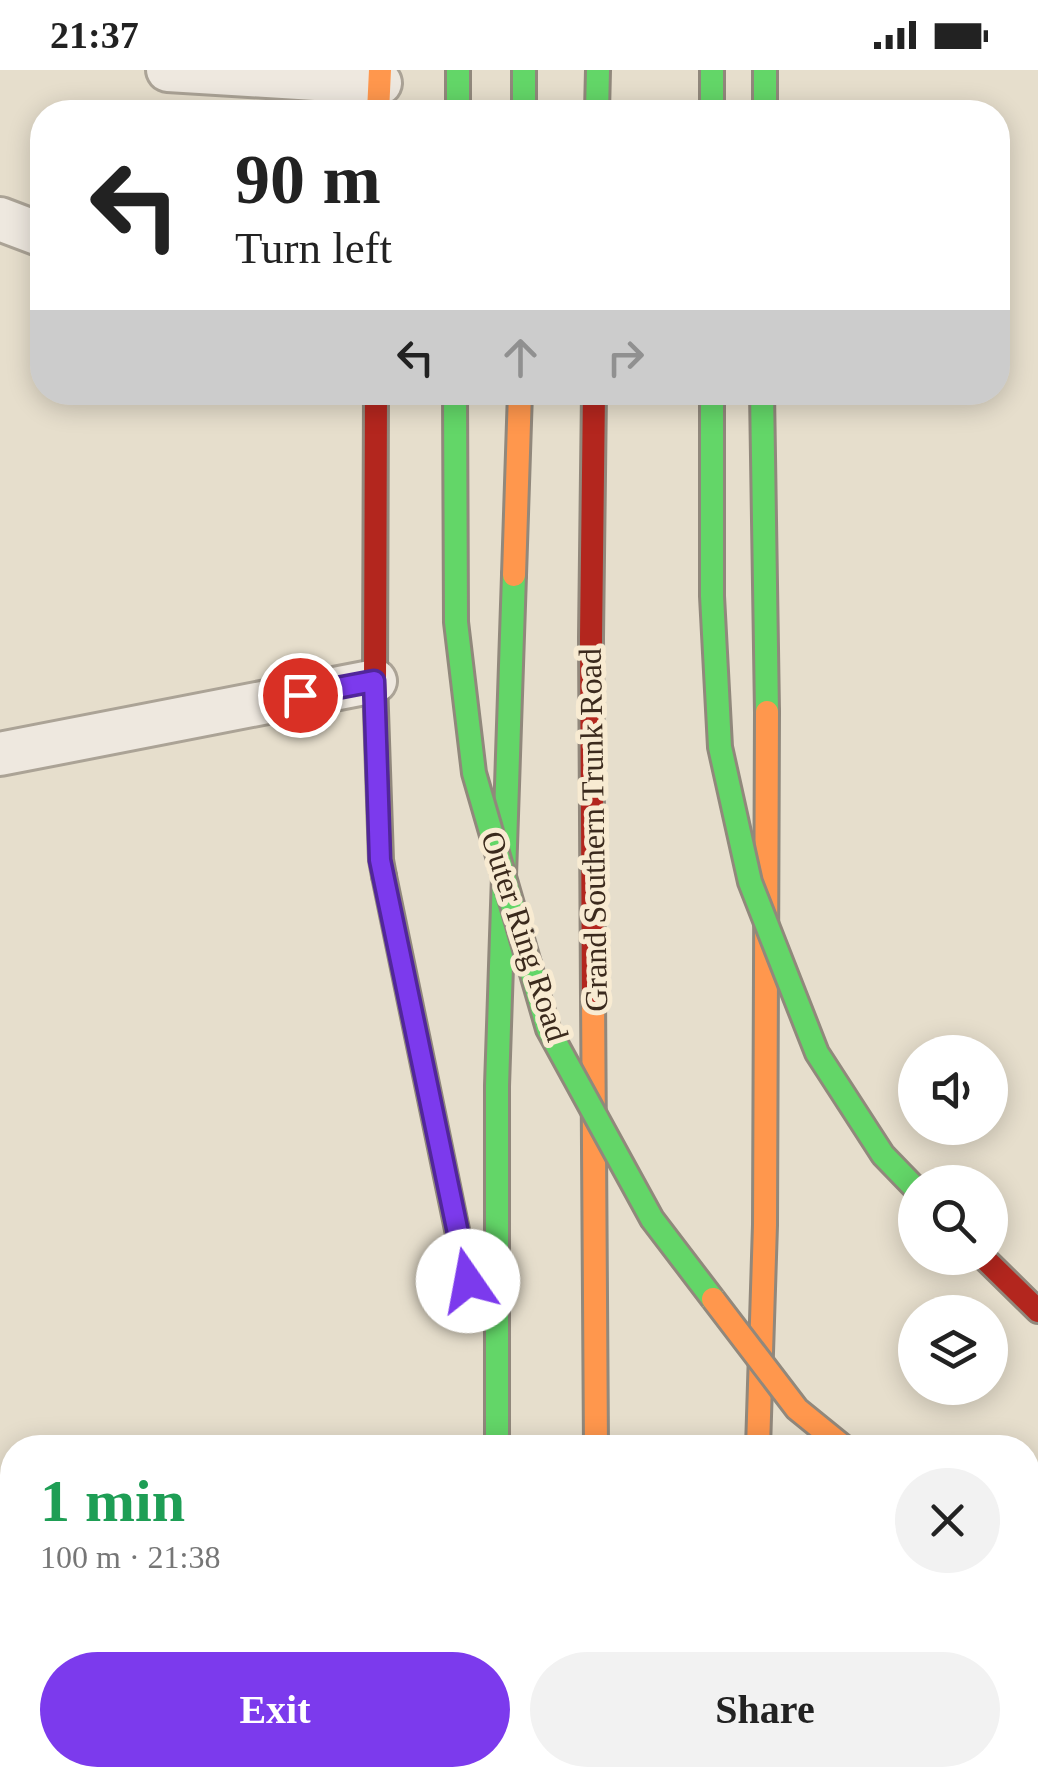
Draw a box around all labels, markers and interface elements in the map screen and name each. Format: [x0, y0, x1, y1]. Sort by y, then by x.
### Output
text: 21:37 [50, 14, 139, 56]
icon: left [70, 140, 200, 270]
text: 90 m [235, 141, 381, 218]
text: Turn left [235, 223, 392, 273]
icon: left [388, 330, 443, 385]
icon: ahead [493, 330, 548, 385]
icon: right [598, 330, 653, 385]
street label: Grand Southern Trunk Road [572, 648, 614, 1012]
pin [258, 653, 343, 738]
icon: arrive [273, 668, 328, 723]
street label: Outer Ring Road [474, 826, 576, 1046]
map controls [898, 1035, 1008, 1405]
button: sound [898, 1035, 1008, 1145]
button: search [898, 1165, 1008, 1275]
position arrow [416, 1229, 520, 1333]
button: layers [898, 1295, 1008, 1405]
text: 1 min [40, 1468, 185, 1534]
button: close [895, 1468, 1000, 1573]
text: 100 m · 21:38 [40, 1539, 220, 1575]
button: Exit [40, 1652, 510, 1767]
button: Share [530, 1652, 1000, 1767]

